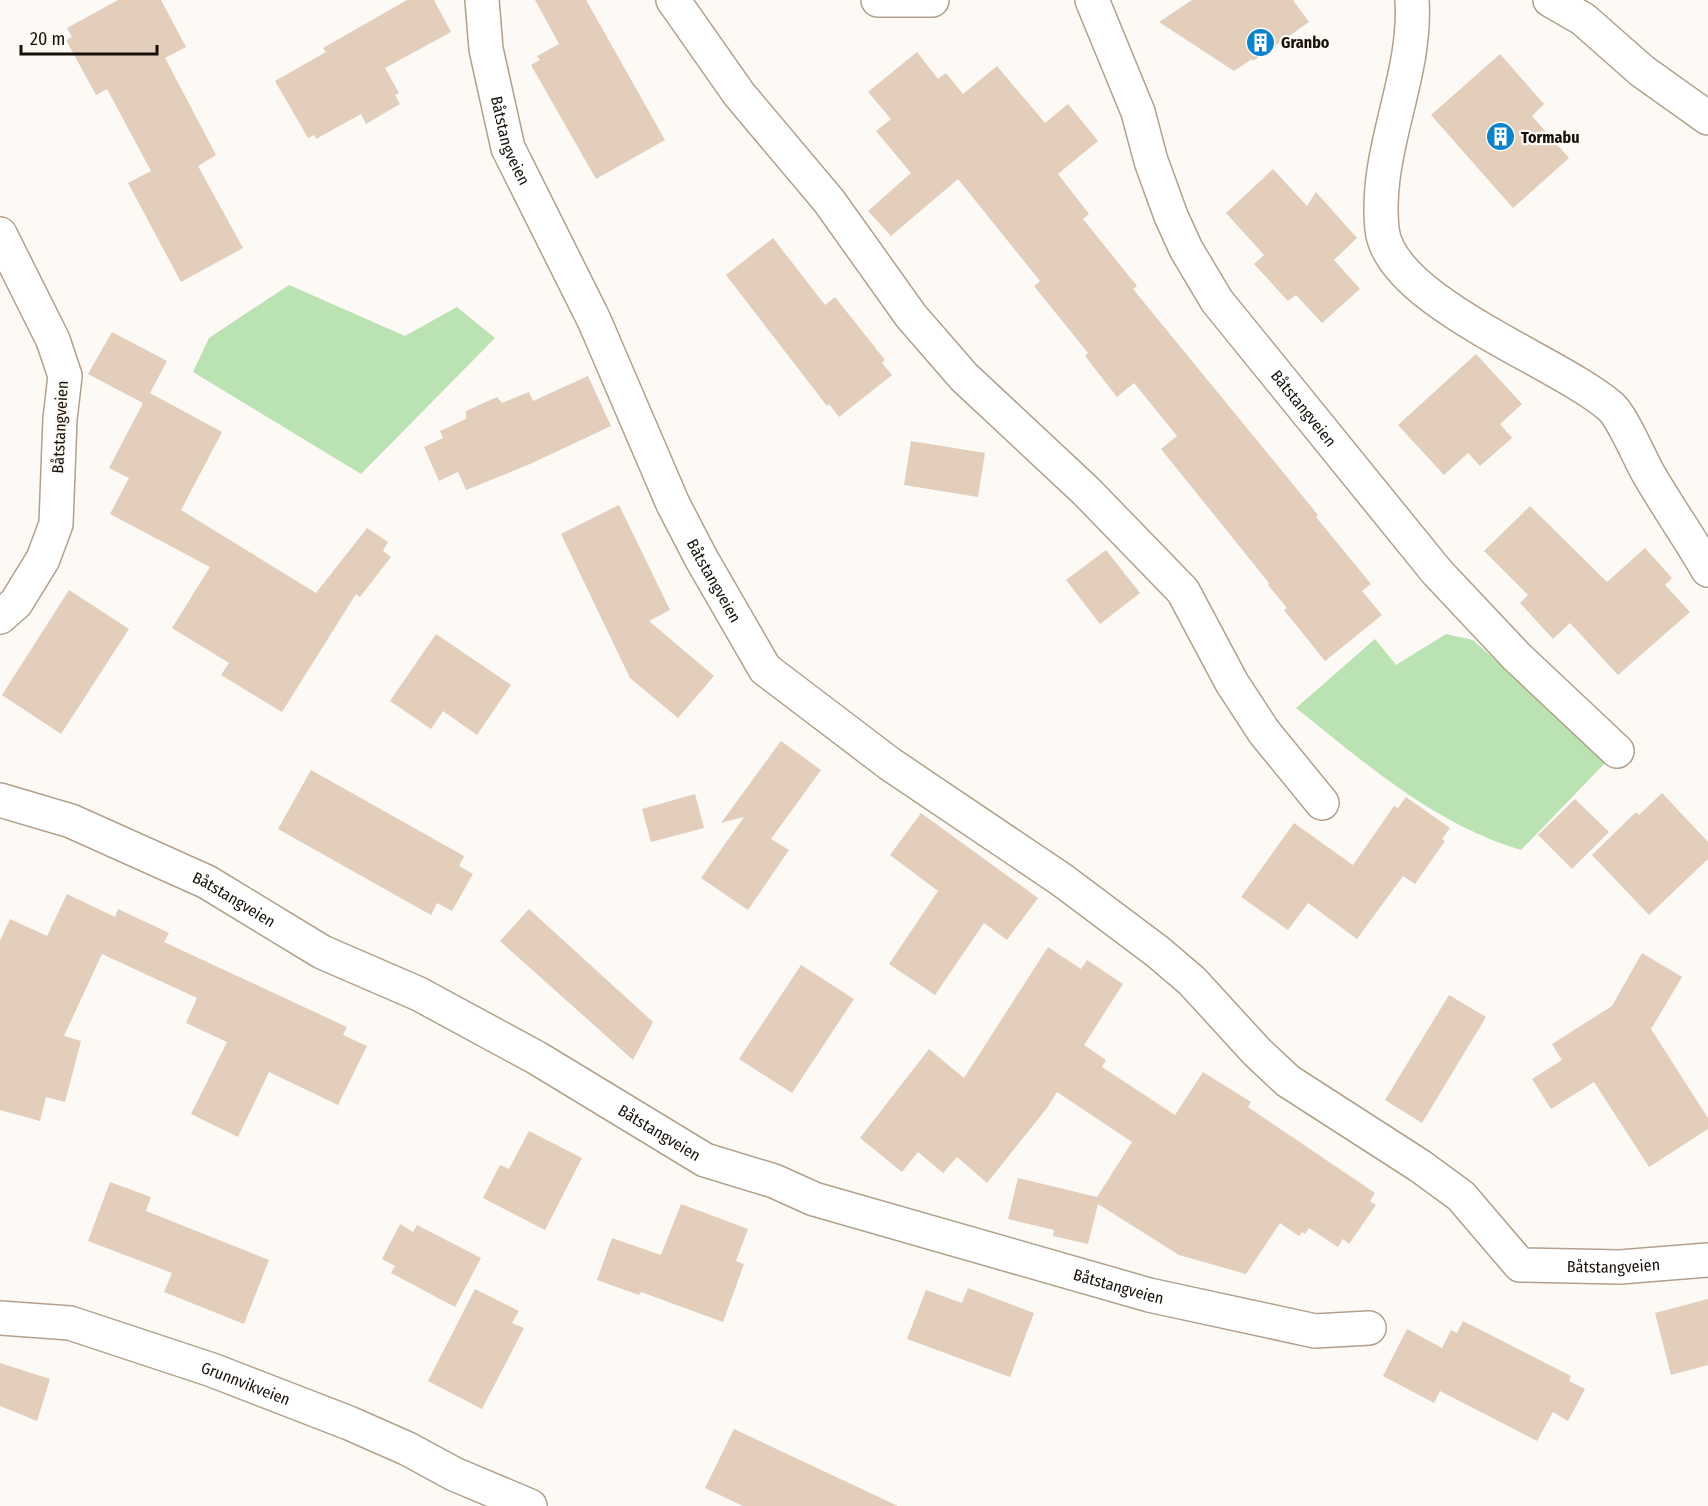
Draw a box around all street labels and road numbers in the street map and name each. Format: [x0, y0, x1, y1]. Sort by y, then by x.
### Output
street label: Båtstangveien [487, 94, 534, 188]
street label: Båtstangveien [1267, 366, 1341, 450]
street label: Båtstangveien [48, 380, 72, 474]
street label: Båtstangveien [683, 535, 745, 626]
street label: Båtstangveien [190, 867, 279, 931]
street label: Båtstangveien [615, 1100, 704, 1165]
street label: Båtstangveien [1567, 1254, 1661, 1277]
street label: Båtstangveien [1071, 1264, 1165, 1307]
street label: Grunnvikveien [199, 1358, 293, 1409]

